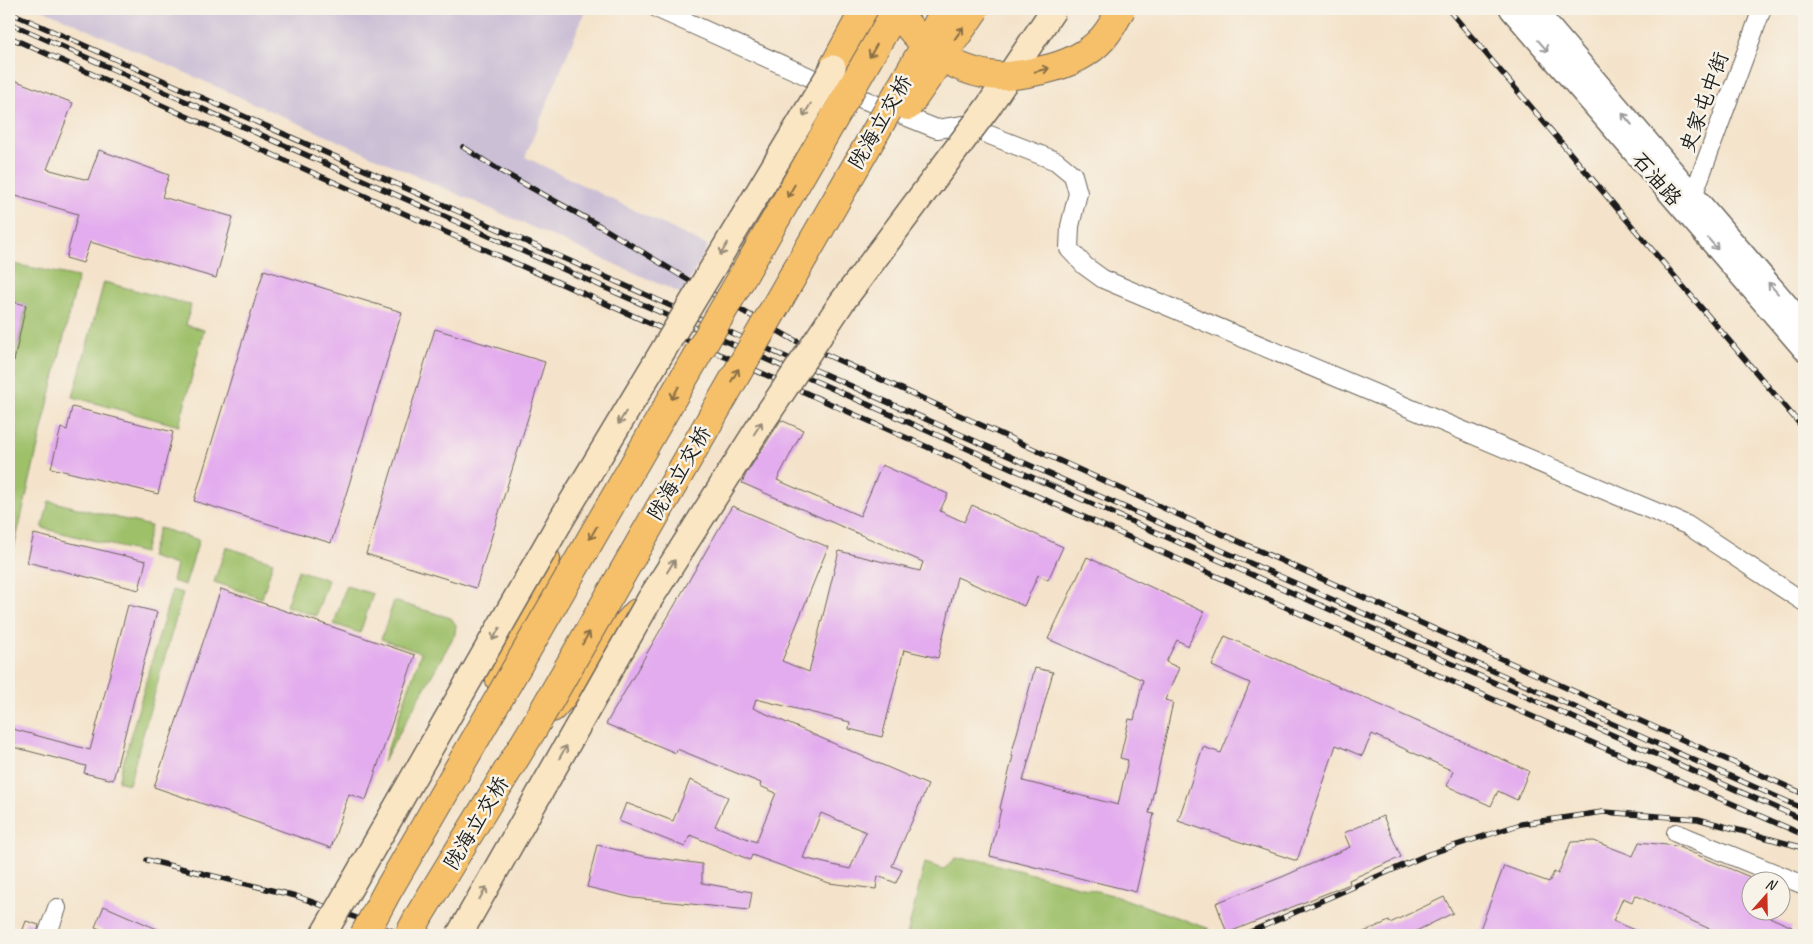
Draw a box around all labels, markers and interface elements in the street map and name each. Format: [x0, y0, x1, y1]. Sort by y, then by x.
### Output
one-way arrow [954, 26, 964, 40]
one-way arrow [1537, 39, 1549, 52]
one-way arrow [868, 43, 878, 58]
street label: 史家屯中街 [1674, 48, 1734, 156]
one-way arrow [1034, 65, 1050, 74]
street label: 陇海立交桥 [842, 70, 918, 174]
one-way arrow [802, 102, 812, 116]
one-way arrow [1622, 112, 1633, 125]
street label: 石油路 [1627, 147, 1687, 211]
one-way arrow [786, 184, 796, 198]
one-way arrow [1707, 237, 1718, 250]
one-way arrow [718, 242, 728, 256]
one-way arrow [1767, 282, 1778, 295]
one-way arrow [731, 368, 741, 382]
one-way arrow [669, 385, 679, 399]
one-way arrow [617, 411, 627, 425]
street label: 陇海立交桥 [641, 421, 717, 525]
one-way arrow [753, 422, 763, 436]
one-way arrow [588, 526, 598, 540]
one-way arrow [666, 559, 676, 573]
one-way arrow [491, 627, 501, 642]
one-way arrow [581, 631, 591, 645]
one-way arrow [558, 744, 568, 759]
street label: 陇海立交桥 [438, 771, 514, 875]
north arrow [1740, 872, 1790, 922]
text: N [1763, 875, 1779, 895]
one-way arrow [478, 886, 488, 900]

